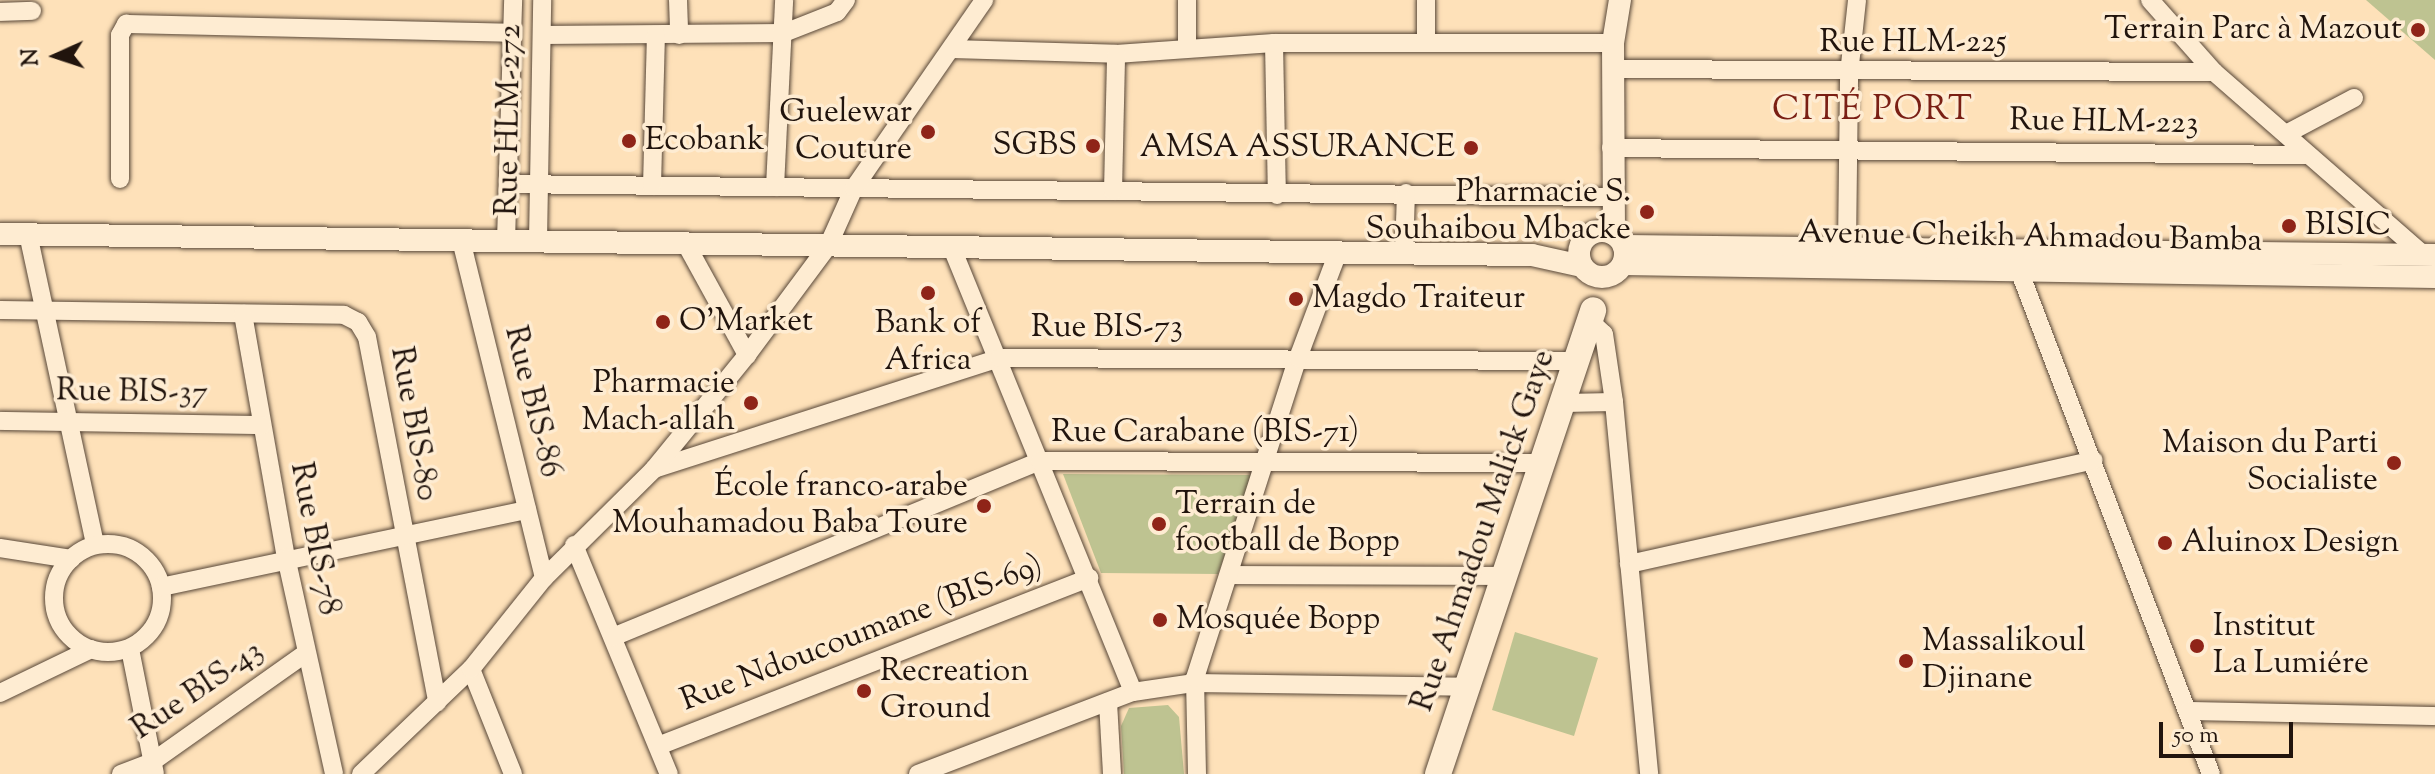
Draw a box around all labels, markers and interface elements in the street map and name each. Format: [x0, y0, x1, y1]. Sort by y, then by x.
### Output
place label: Terrain Parc à Mazout [2104, 11, 2402, 49]
north arrow [16, 16, 96, 96]
marker: Terrain Parc à Mazout [2409, 21, 2427, 39]
street label: Rue HLM-272 [489, 24, 531, 216]
street label: Rue HLM-225 [1819, 24, 2007, 62]
text: N [16, 48, 48, 67]
district label: CITÉ PORT [1772, 91, 1974, 131]
place label: Guelewar Couture [779, 95, 912, 170]
street label: Rue HLM-223 [2009, 102, 2199, 144]
place label: Ecobank [645, 122, 765, 160]
marker: Guelewar Couture [919, 123, 937, 141]
place label: SGBS [993, 127, 1077, 165]
place label: AMSA ASSURANCE [1140, 129, 1455, 167]
marker: Ecobank [620, 132, 638, 150]
marker: SGBS [1084, 137, 1102, 155]
marker: AMSA ASSURANCE [1462, 139, 1480, 157]
place label: Pharmacie S. Souhaibou Mbacke [1366, 175, 1631, 250]
marker: Pharmacie S. Souhaibou Mbacke [1638, 203, 1656, 221]
place label: BISIC [2305, 207, 2391, 245]
street label: Avenue Cheikh Ahmadou Bamba [1797, 215, 2263, 261]
marker: BISIC [2280, 217, 2298, 235]
place label: Magdo Traiteur [1312, 280, 1525, 318]
marker: Bank of Africa [919, 284, 937, 302]
marker: Magdo Traiteur [1287, 290, 1305, 308]
place label: O'Market [679, 303, 813, 341]
place label: Bank of Africa [875, 306, 981, 381]
street label: Rue BIS-73 [1031, 309, 1183, 347]
marker: O'Market [654, 313, 672, 331]
street label: Rue BIS-86 [495, 322, 569, 482]
street label: Rue BIS-80 [381, 344, 445, 504]
street label: Rue Ahmadou Malick Gaye [1404, 345, 1564, 717]
place label: Pharmacie Mach-allah [581, 366, 735, 441]
street label: Rue BIS-37 [56, 372, 208, 414]
marker: Pharmacie Mach-allah [742, 394, 760, 412]
street label: Rue Carabane (BIS-71) [1051, 414, 1359, 452]
place label: Maison du Parti Socialiste [2162, 426, 2378, 501]
marker: Maison du Parti Socialiste [2385, 454, 2403, 472]
street label: Rue BIS-78 [280, 459, 348, 619]
place label: École franco-arabe Mouhamadou Baba Toure [612, 469, 968, 544]
place label: Terrain de football de Bopp [1175, 487, 1400, 562]
marker: École franco-arabe Mouhamadou Baba Toure [975, 497, 993, 515]
marker: Terrain de football de Bopp [1150, 515, 1168, 533]
place label: Aluinox Design [2181, 524, 2400, 562]
marker: Aluinox Design [2156, 534, 2174, 552]
street label: Rue Ndoucoumane (BIS-69) [676, 547, 1048, 721]
place label: Mosquée Bopp [1176, 601, 1380, 639]
place label: Institut La Lumiére [2213, 609, 2369, 684]
marker: Mosquée Bopp [1151, 611, 1169, 629]
place label: Massalikoul Djinane [1922, 624, 2086, 699]
street label: Rue BIS-43 [125, 633, 271, 749]
marker: Institut La Lumiére [2188, 637, 2206, 655]
marker: Massalikoul Djinane [1897, 652, 1915, 670]
place label: Recreation Ground [880, 654, 1029, 729]
marker: Recreation Ground [855, 682, 873, 700]
scale bar [2163, 706, 2297, 756]
text: 50 m [2173, 719, 2219, 753]

